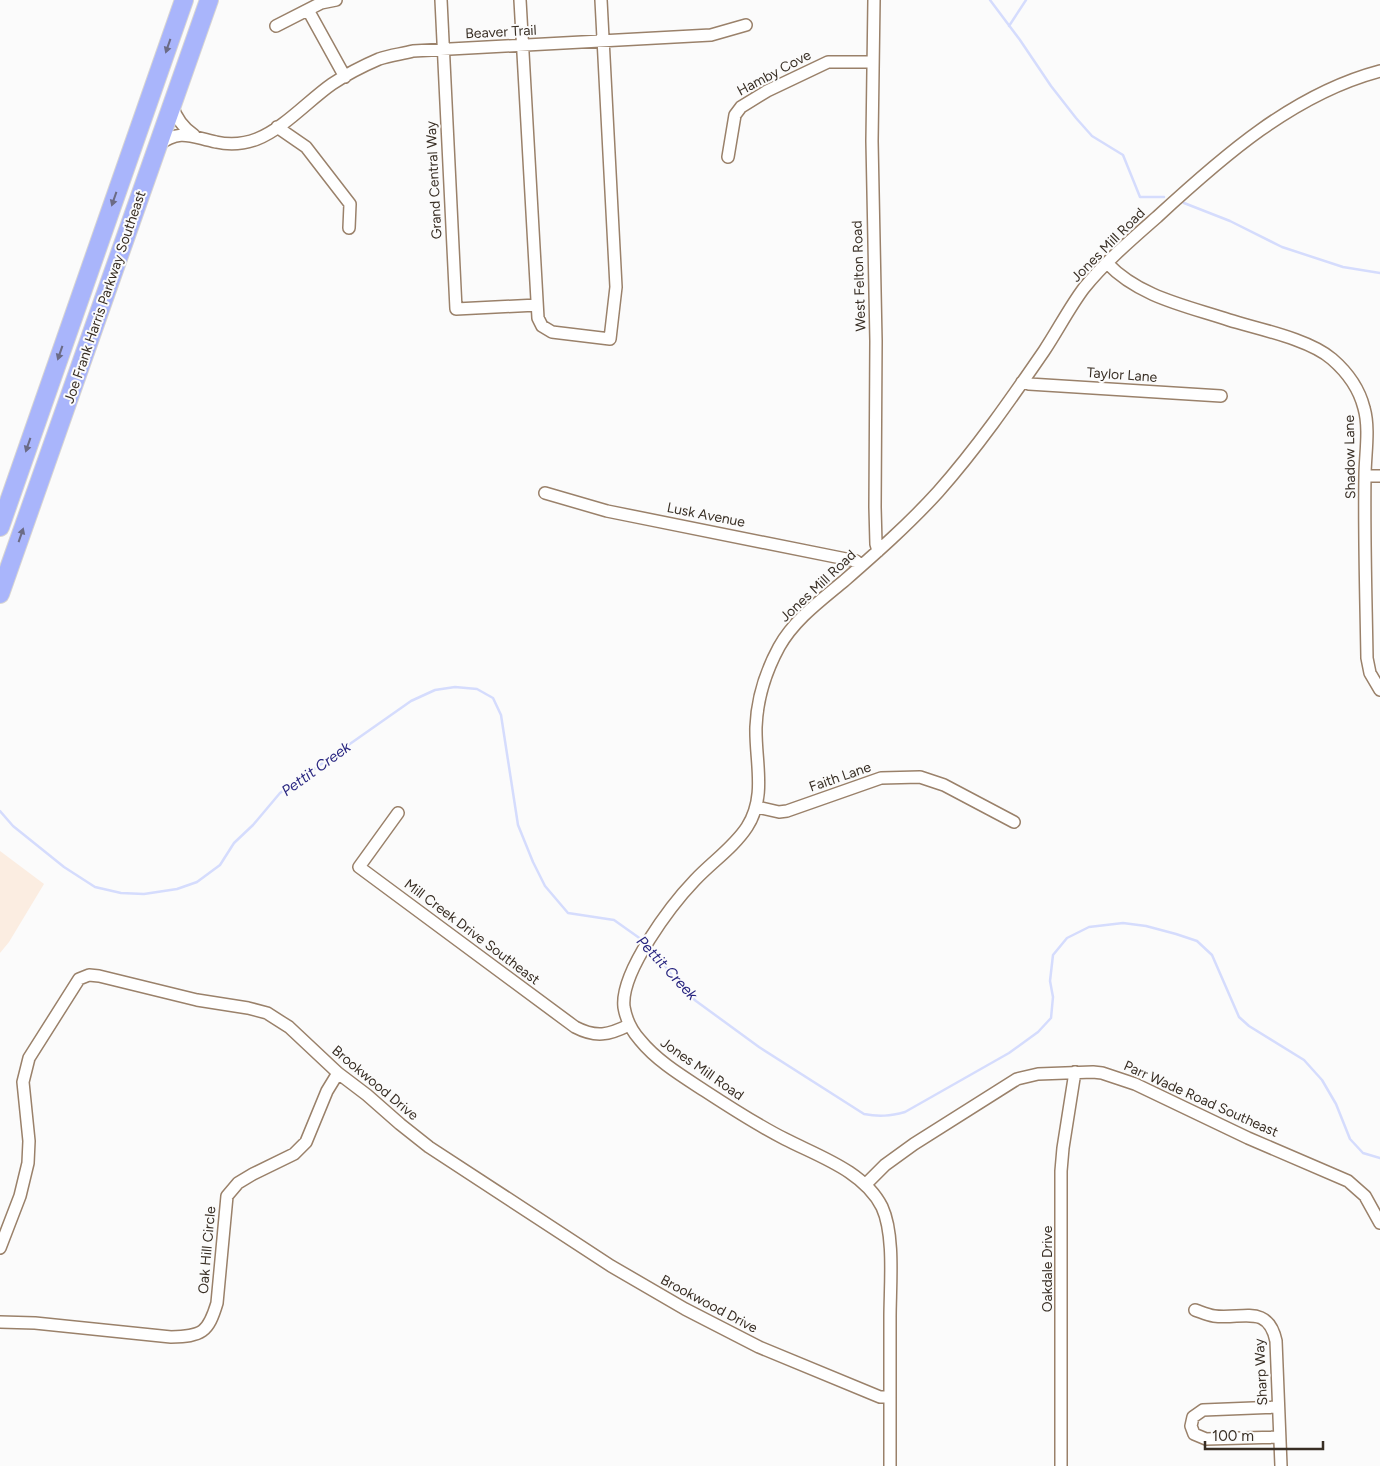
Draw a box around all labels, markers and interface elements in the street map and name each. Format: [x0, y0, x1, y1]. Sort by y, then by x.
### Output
street label: Beaver Trail [465, 22, 537, 42]
one-way arrow [164, 39, 172, 54]
street label: Hamby Cove [734, 46, 814, 100]
street label: Grand Central Way [422, 120, 446, 240]
street label: Joe Frank Harris Parkway Southeast [61, 188, 149, 406]
one-way arrow [110, 192, 117, 207]
street label: Jones Mill Road [1067, 204, 1149, 286]
street label: West Felton Road [849, 220, 869, 332]
one-way arrow [56, 345, 63, 360]
street label: Taylor Lane [1086, 364, 1158, 386]
street label: Shadow Lane [1341, 415, 1359, 499]
one-way arrow [24, 438, 32, 453]
street label: Lusk Avenue [665, 499, 747, 531]
one-way arrow [18, 528, 25, 543]
street label: Jones Mill Road [776, 546, 860, 626]
water label: Pettit Creek [278, 738, 355, 800]
street label: Faith Lane [807, 758, 874, 796]
street label: Mill Creek Drive Southeast [401, 876, 543, 988]
water label: Pettit Creek [633, 932, 702, 1004]
street label: Jones Mill Road [657, 1034, 747, 1104]
street label: Brookwood Drive [328, 1042, 422, 1124]
street label: Parr Wade Road Southeast [1121, 1057, 1281, 1141]
street label: Oak Hill Circle [195, 1205, 219, 1295]
street label: Oakdale Drive [1039, 1225, 1056, 1312]
street label: Brookwood Drive [658, 1271, 761, 1337]
street label: Sharp Way [1251, 1337, 1271, 1406]
scale bar [1205, 1418, 1322, 1450]
text: 100 m [1212, 1427, 1254, 1445]

